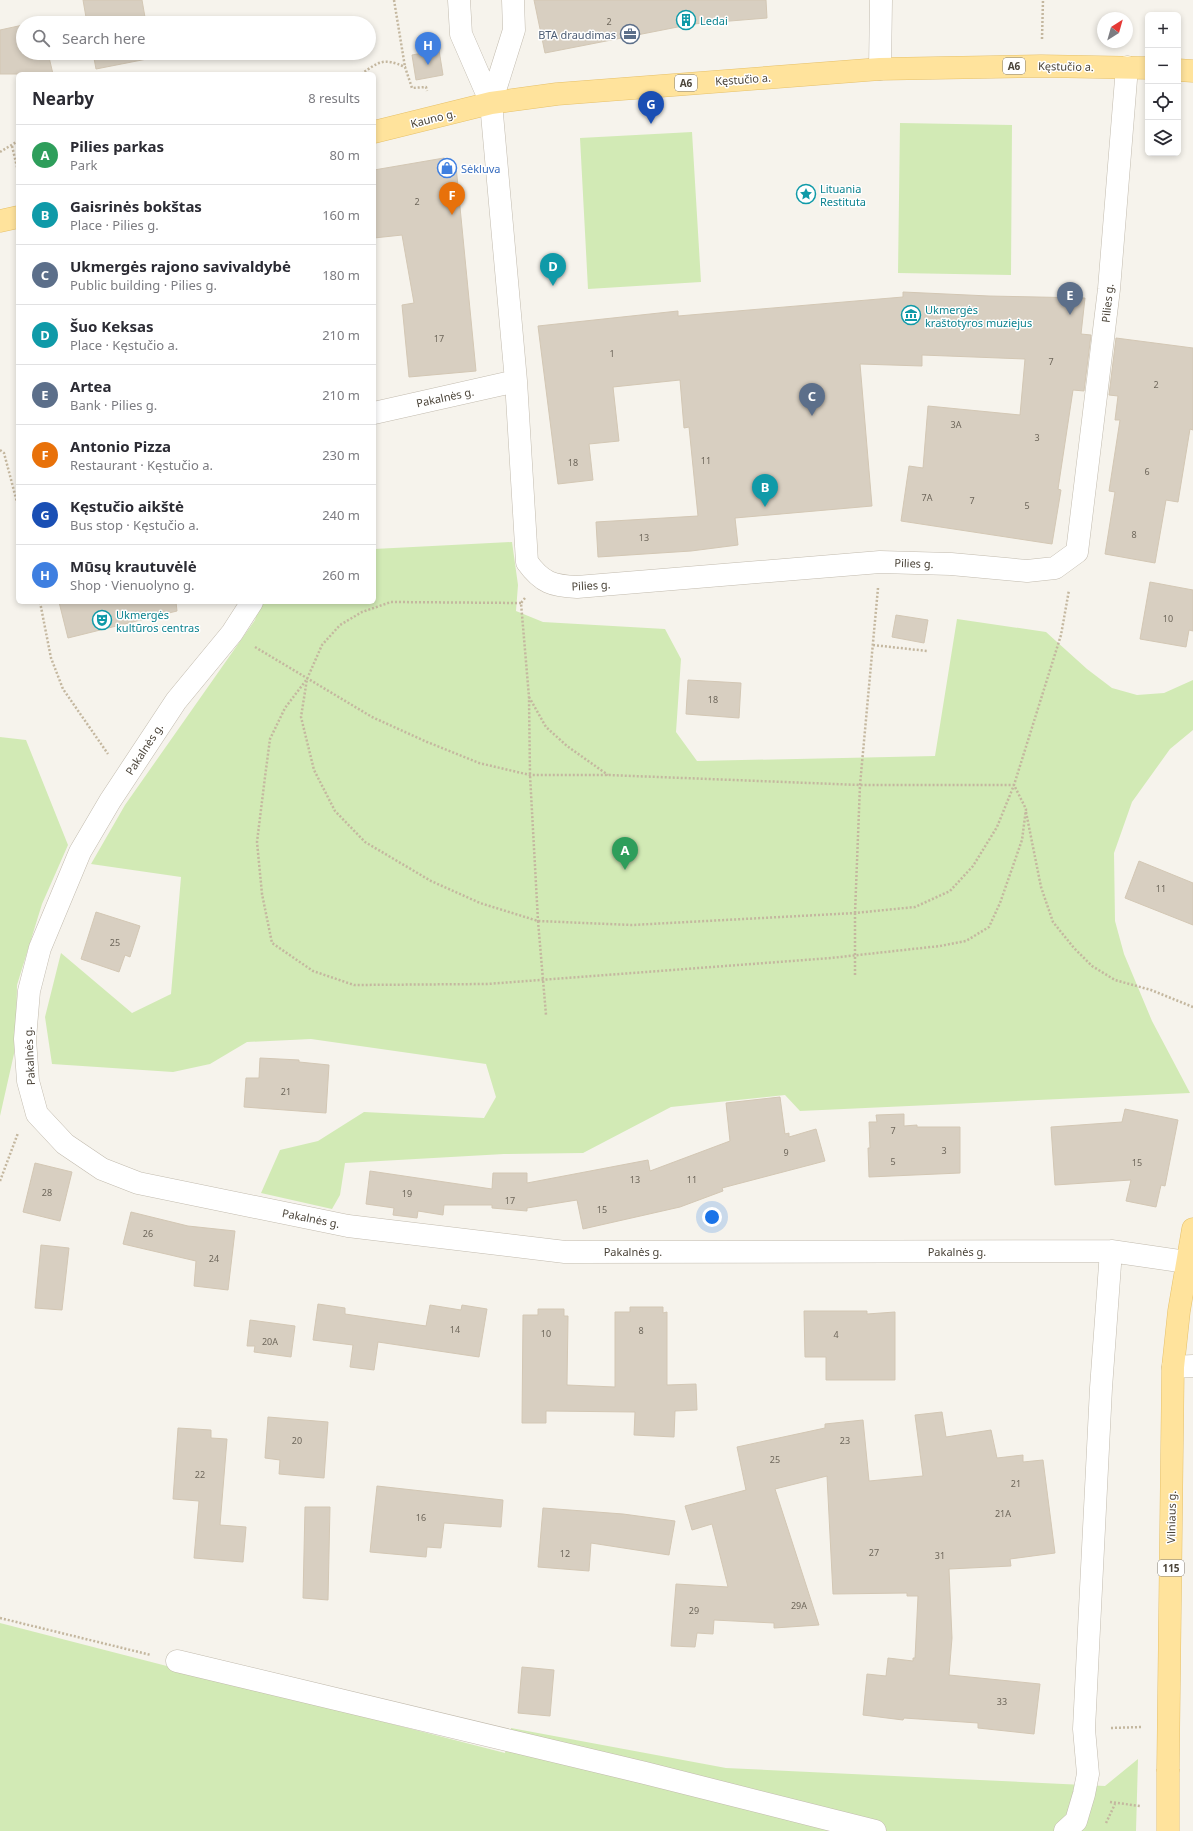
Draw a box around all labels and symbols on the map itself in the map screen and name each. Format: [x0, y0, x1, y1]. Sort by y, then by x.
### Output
building icon: Ledai [675, 9, 697, 31]
north arrow [1097, 12, 1133, 48]
place label: Ledai [700, 13, 728, 28]
house number: 2 [606, 15, 612, 28]
office icon: BTA draudimas [619, 23, 641, 45]
place label: BTA draudimas [538, 27, 616, 42]
pin: H [415, 32, 441, 65]
road number: A6 [1003, 58, 1025, 74]
street label: Kęstučio a. [1038, 58, 1094, 74]
street label: Kęstučio a. [715, 70, 771, 88]
road number: A6 [675, 75, 697, 91]
pin: G [638, 91, 664, 124]
street label: Kauno g. [409, 105, 457, 131]
shop icon: Sėkluva [436, 157, 458, 179]
place label: Sėkluva [461, 161, 501, 176]
place label: Lituania Restituta [820, 181, 866, 209]
pin: F [439, 182, 465, 215]
place icon: Lituania Restituta [795, 183, 817, 205]
house number: 2 [414, 195, 420, 208]
pin: D [540, 253, 566, 286]
pin: E [1057, 282, 1083, 315]
street label: Pilies g. [1097, 283, 1117, 323]
place label: Ukmergės kraštotyros muziejus [925, 302, 1032, 330]
museum icon: Ukmergės kraštotyros muziejus [900, 304, 922, 326]
house number: 17 [434, 332, 444, 345]
house number: 1 [609, 347, 615, 360]
house number: 7 [1048, 355, 1054, 368]
house number: 2 [1153, 378, 1159, 391]
pin: C [799, 383, 825, 416]
street label: Pakalnės g. [415, 384, 475, 410]
house number: 3A [951, 418, 962, 431]
house number: 3 [1034, 431, 1040, 444]
house number: 11 [701, 454, 711, 467]
house number: 18 [568, 456, 578, 469]
house number: 6 [1144, 465, 1150, 478]
pin: B [752, 474, 778, 507]
house number: 7A [922, 491, 933, 504]
house number: 7 [969, 494, 975, 507]
house number: 5 [1024, 499, 1030, 512]
house number: 8 [1131, 528, 1137, 541]
house number: 13 [639, 531, 649, 544]
street label: Pilies g. [894, 555, 934, 571]
street label: Pilies g. [571, 576, 611, 594]
place label: Ukmergės kultūros centras [116, 607, 199, 635]
theatre icon: Ukmergės kultūros centras [91, 609, 113, 631]
house number: 10 [1163, 612, 1173, 625]
house number: 18 [708, 693, 718, 706]
street label: Pakalnės g. [122, 720, 166, 778]
pin: A [612, 837, 638, 870]
house number: 11 [1156, 882, 1166, 895]
house number: 25 [110, 936, 120, 949]
street label: Pakalnės g. [20, 1026, 38, 1086]
house number: 21 [281, 1085, 291, 1098]
house number: 7 [890, 1124, 896, 1137]
house number: 3 [941, 1144, 947, 1157]
house number: 9 [783, 1146, 789, 1159]
house number: 5 [890, 1155, 896, 1168]
house number: 15 [1132, 1156, 1142, 1169]
house number: 13 [630, 1173, 640, 1186]
house number: 11 [687, 1173, 697, 1186]
house number: 28 [42, 1186, 52, 1199]
house number: 19 [402, 1187, 412, 1200]
house number: 17 [505, 1194, 515, 1207]
house number: 15 [597, 1203, 607, 1216]
street label: Pakalnės g. [281, 1205, 341, 1231]
your location [702, 1207, 722, 1227]
house number: 26 [143, 1227, 153, 1240]
street label: Pakalnės g. [604, 1244, 662, 1259]
street label: Pakalnės g. [928, 1244, 986, 1259]
house number: 24 [209, 1252, 219, 1265]
house number: 14 [450, 1323, 460, 1336]
house number: 8 [638, 1324, 644, 1337]
house number: 10 [541, 1327, 551, 1340]
house number: 4 [833, 1328, 839, 1341]
house number: 20A [262, 1335, 278, 1348]
house number: 20 [292, 1434, 302, 1447]
house number: 23 [840, 1434, 850, 1447]
house number: 25 [770, 1453, 780, 1466]
house number: 22 [195, 1468, 205, 1481]
house number: 21 [1011, 1477, 1021, 1490]
street label: Vilniaus g. [1163, 1490, 1179, 1543]
house number: 21A [995, 1507, 1011, 1520]
house number: 16 [416, 1511, 426, 1524]
house number: 27 [869, 1546, 879, 1559]
house number: 12 [560, 1547, 570, 1560]
house number: 31 [935, 1549, 945, 1562]
road number: 115 [1158, 1560, 1184, 1576]
house number: 29A [791, 1599, 807, 1612]
house number: 29 [689, 1604, 699, 1617]
house number: 33 [997, 1695, 1007, 1708]

